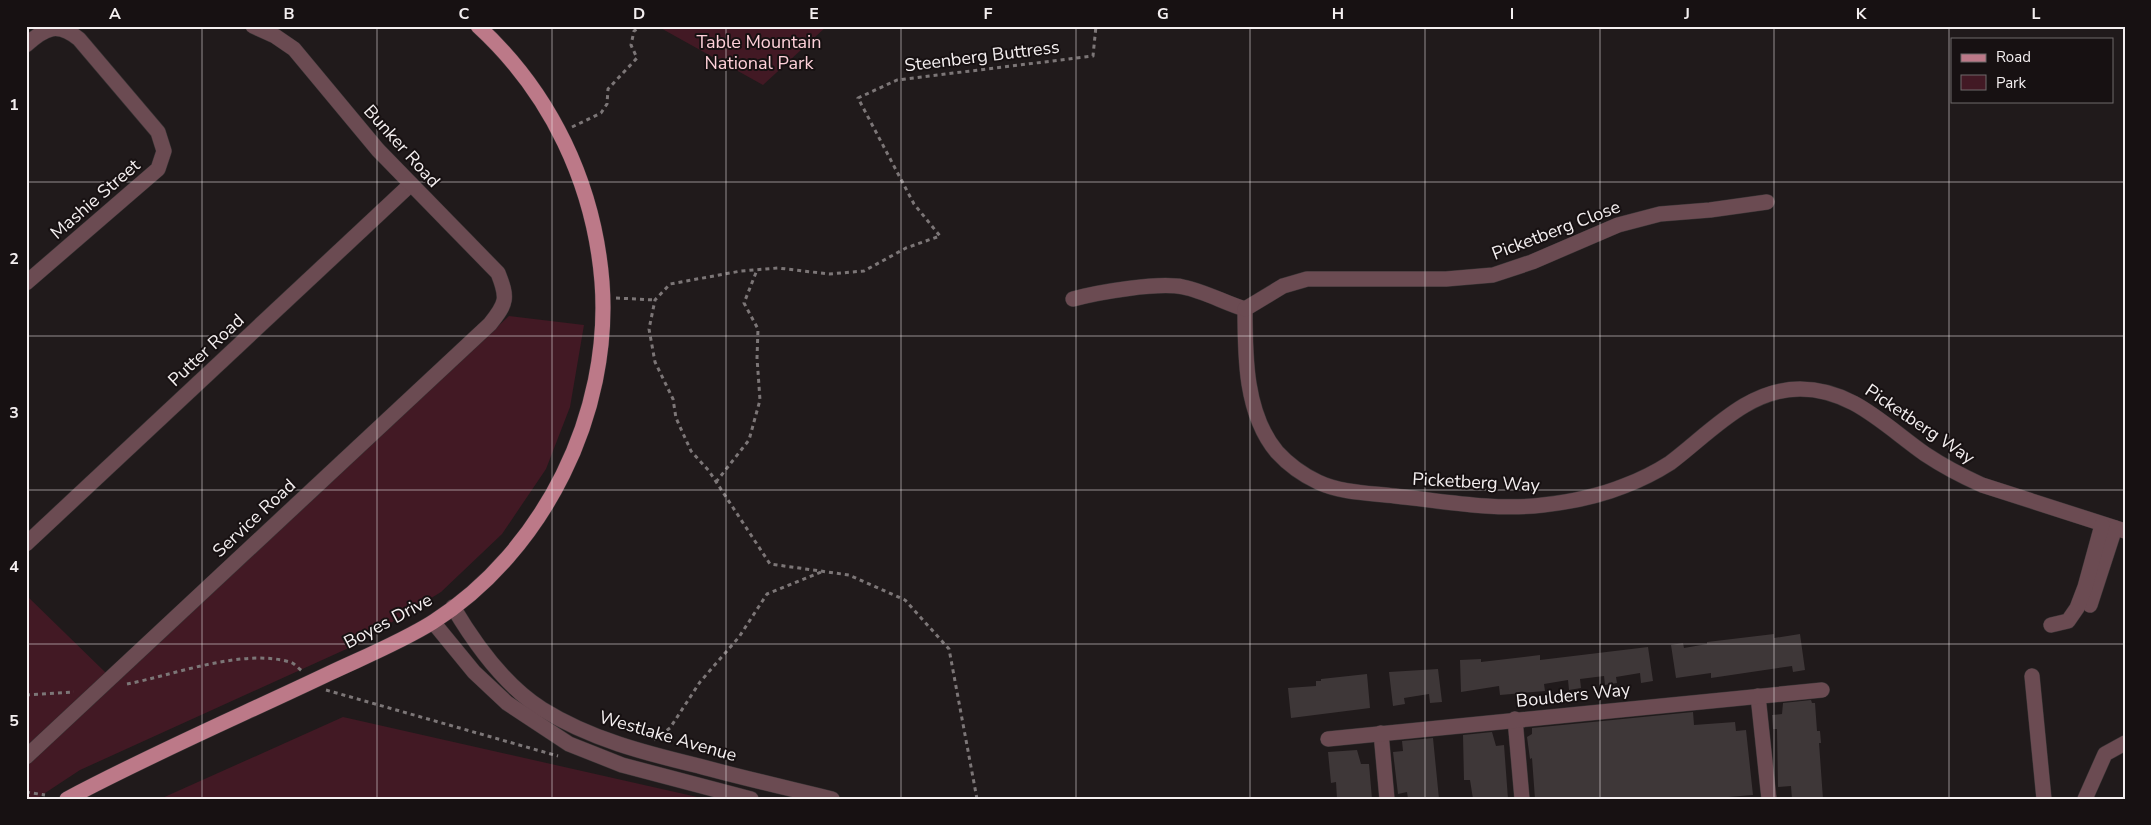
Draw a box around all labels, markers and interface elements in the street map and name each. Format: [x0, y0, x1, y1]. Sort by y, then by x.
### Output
text: A [109, 3, 121, 25]
text: B [283, 3, 295, 25]
text: C [459, 3, 470, 25]
text: D [633, 3, 645, 25]
text: E [809, 3, 819, 25]
text: F [984, 3, 993, 25]
text: G [1157, 3, 1169, 25]
text: H [1332, 3, 1344, 25]
text: I [1510, 3, 1514, 25]
text: J [1683, 3, 1690, 25]
text: K [1856, 3, 1868, 25]
text: L [2032, 3, 2041, 25]
park label: Table Mountain National Park [697, 30, 821, 75]
street label: Steenberg Buttress [903, 35, 1061, 77]
legend [1951, 38, 2114, 102]
text: Road [1996, 47, 2031, 67]
text: Park [1996, 73, 2026, 93]
text: 1 [9, 94, 19, 116]
street label: Bunker Road [358, 99, 446, 193]
street label: Mashie Street [45, 153, 145, 245]
street label: Picketberg Close [1488, 194, 1624, 266]
text: 2 [9, 248, 19, 270]
street label: Putter Road [163, 308, 249, 392]
street label: Picketberg Way [1860, 378, 1980, 470]
text: 3 [9, 402, 19, 424]
street label: Picketberg Way [1412, 467, 1541, 497]
street label: Service Road [207, 473, 301, 563]
text: 4 [9, 556, 19, 578]
street label: Boyes Drive [340, 588, 436, 654]
street label: Boulders Way [1515, 677, 1632, 713]
street label: Westlake Avenue [596, 705, 740, 767]
text: 5 [9, 710, 19, 732]

